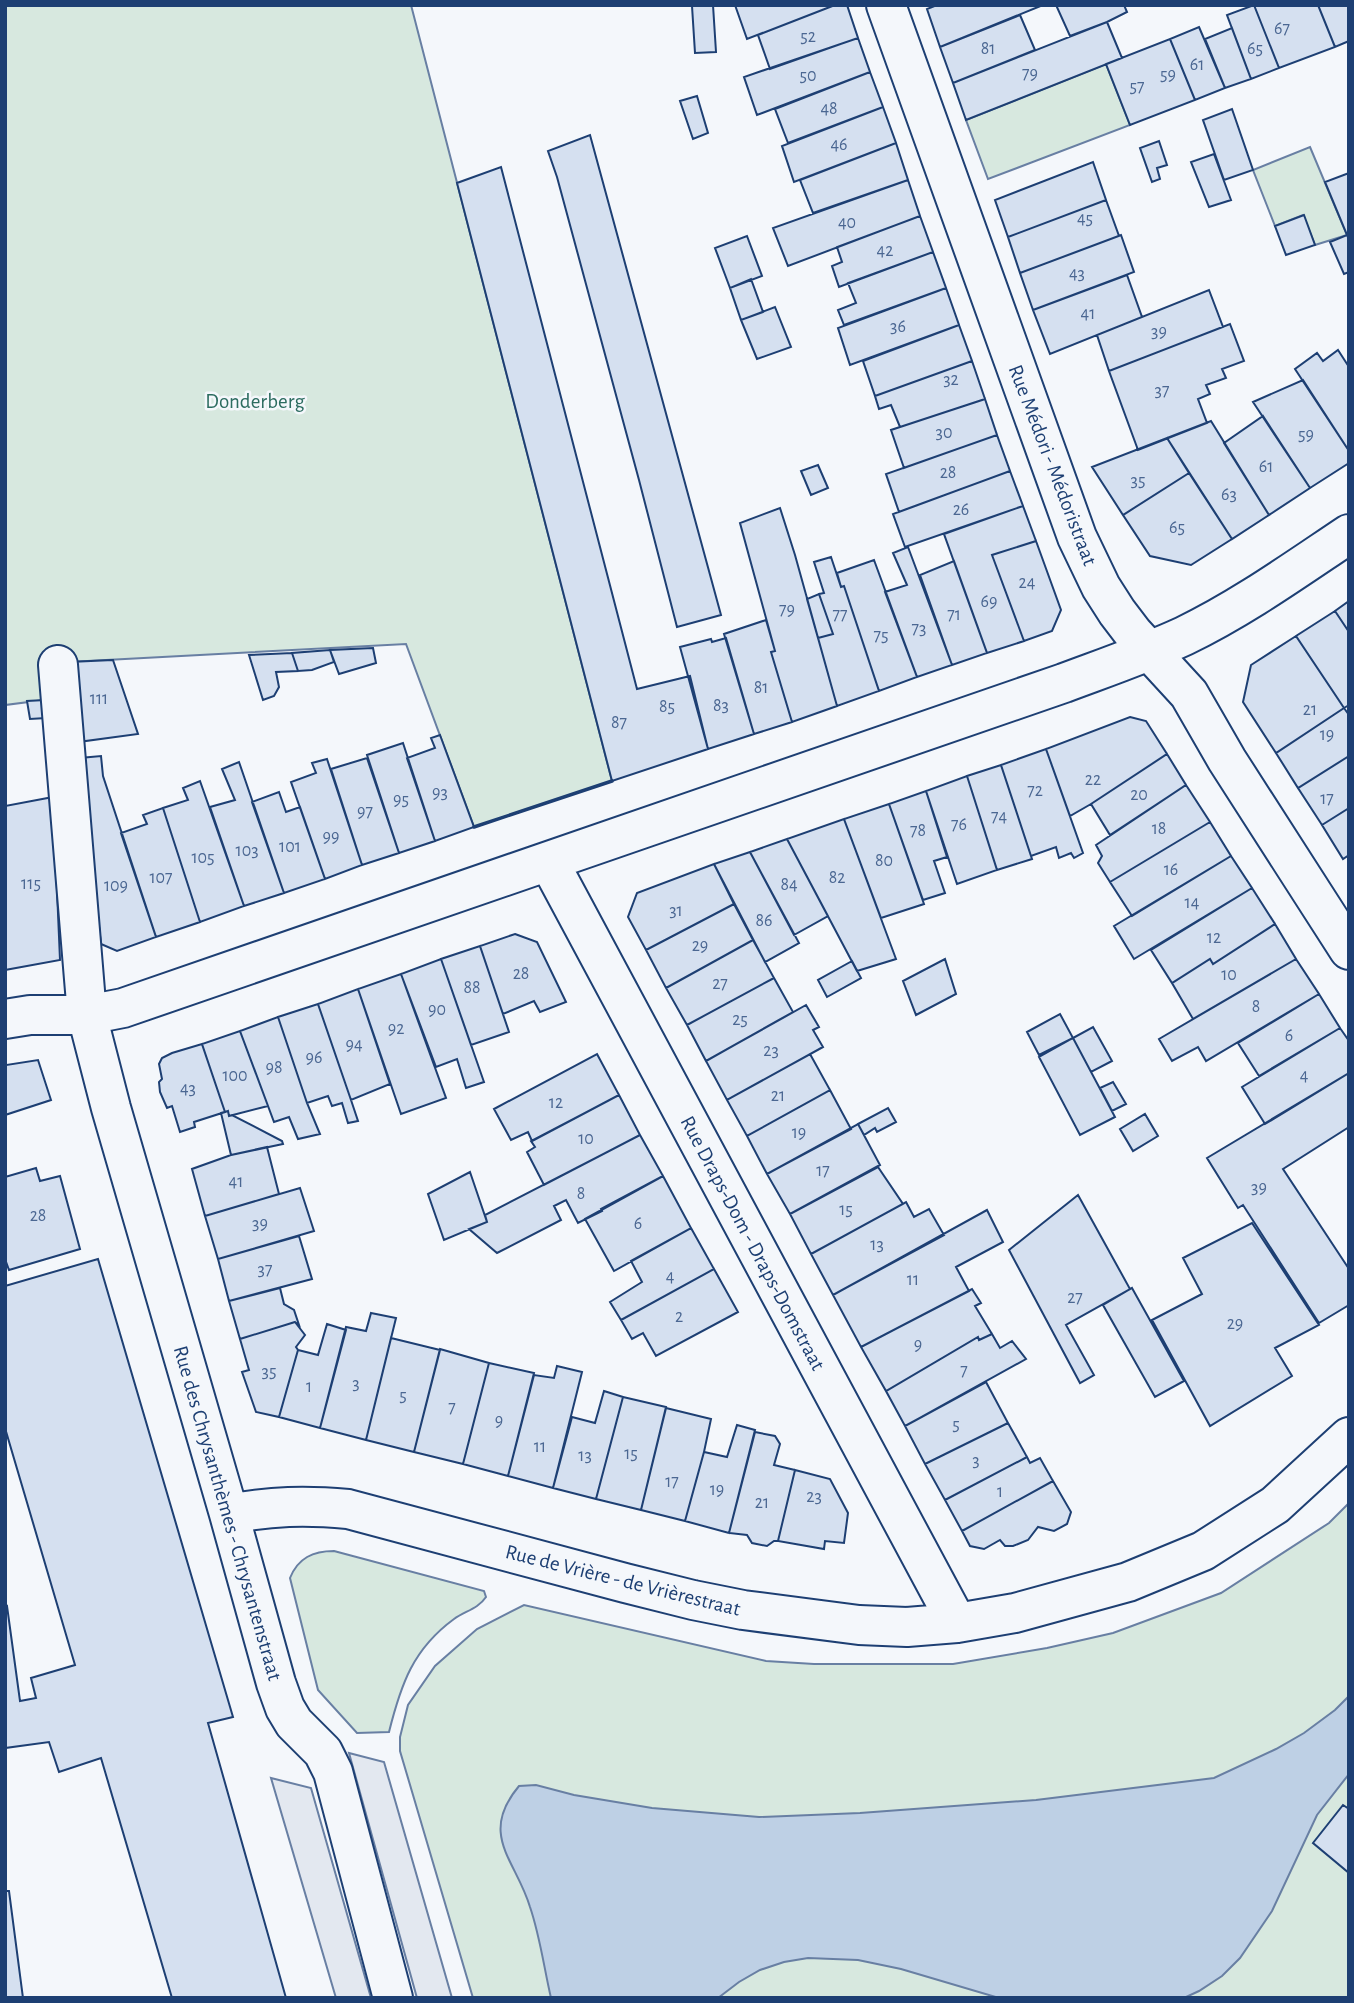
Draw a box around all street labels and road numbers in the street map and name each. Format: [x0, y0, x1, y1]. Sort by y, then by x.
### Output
street label: Rue Médori - Médoristraat [1005, 362, 1101, 569]
street label: Rue Draps-Dom - Draps-Domstraat [676, 1113, 829, 1374]
street label: Rue des Chrysanthèmes - Chrysantenstraat [170, 1343, 286, 1683]
street label: Rue de Vrière - de Vrièrestraat [503, 1541, 743, 1620]

